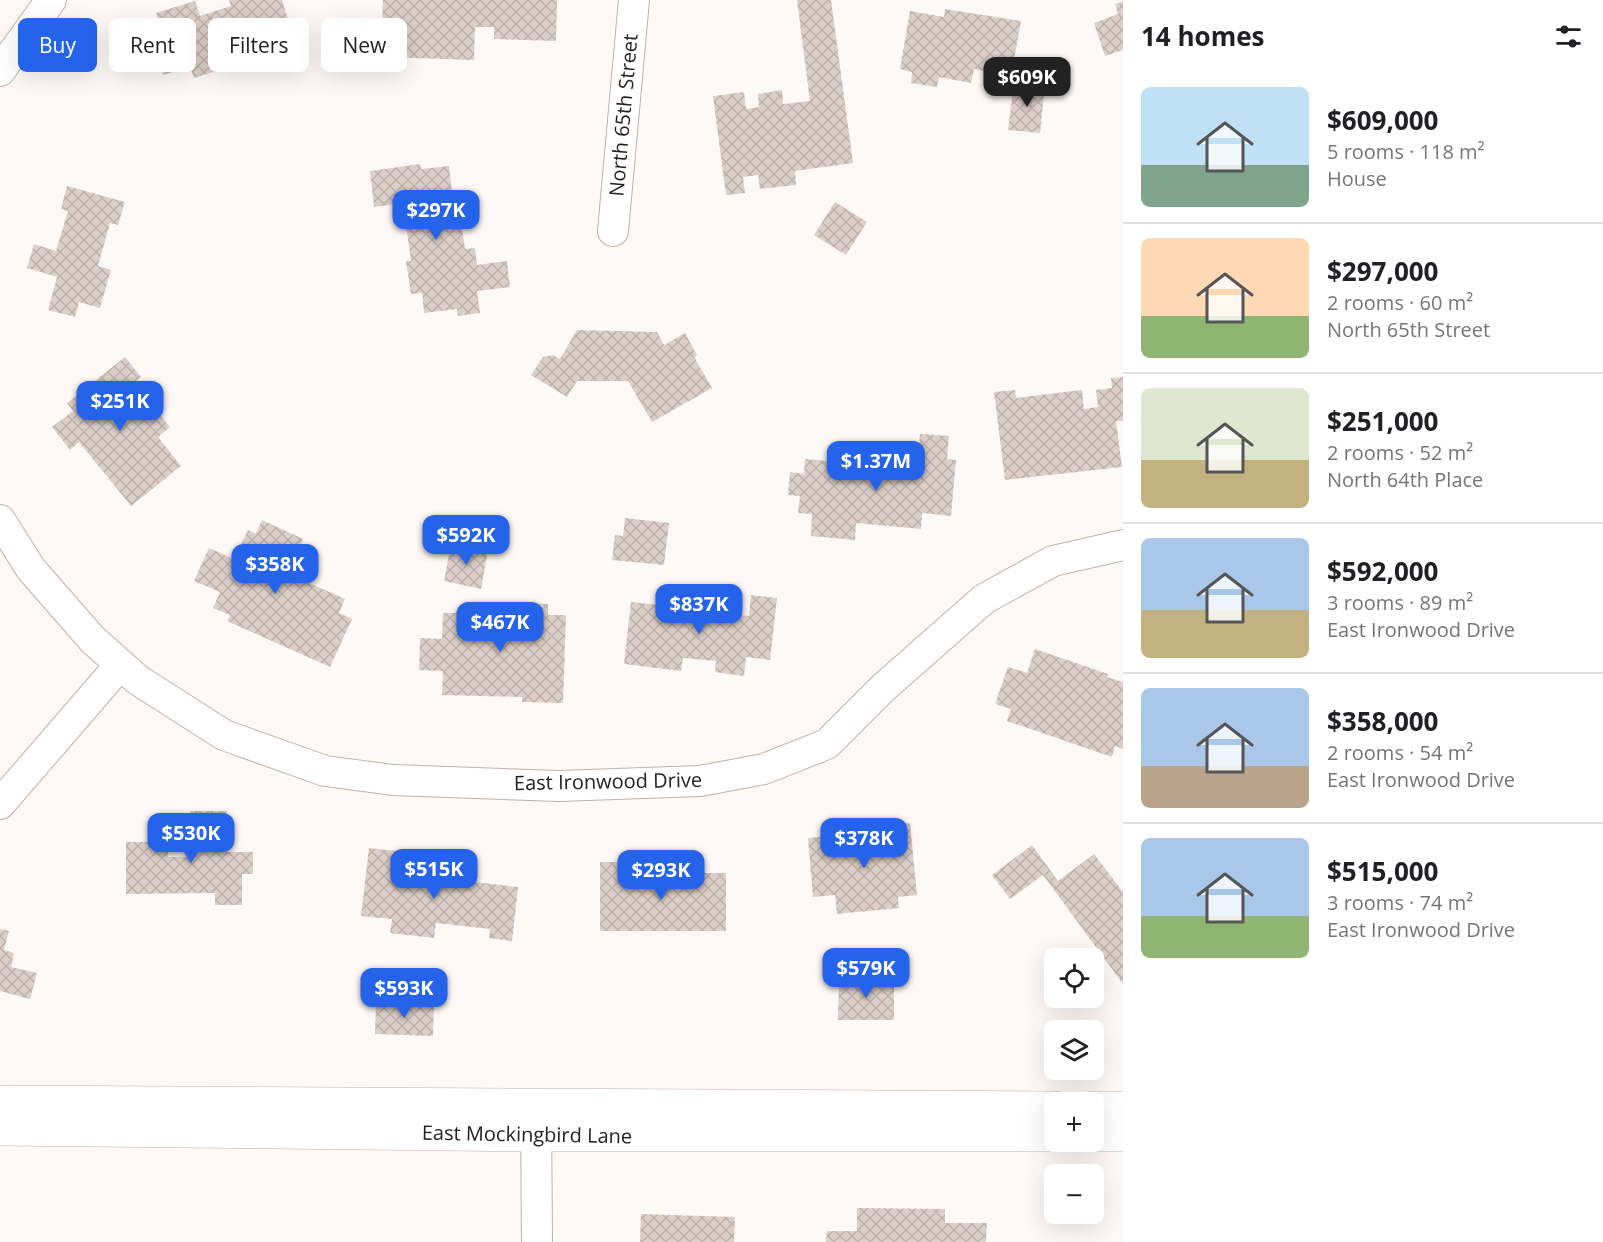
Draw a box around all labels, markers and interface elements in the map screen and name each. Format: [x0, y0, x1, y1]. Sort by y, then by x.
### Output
chip: Buy [18, 18, 97, 72]
chip: Rent [109, 18, 196, 72]
chip: Filters [208, 18, 309, 72]
chip: New [321, 18, 407, 72]
text: 14 homes [1141, 18, 1265, 54]
icon: filters [1552, 20, 1585, 53]
street label: North 65th Street [602, 33, 644, 197]
pin: $609K [985, 57, 1069, 108]
text: $609K [997, 63, 1057, 90]
text: $609,000 [1327, 102, 1438, 138]
icon: home [1189, 111, 1261, 183]
text: 5 rooms · 118 m² [1327, 138, 1485, 165]
text: House [1327, 165, 1387, 192]
pin: $297K [394, 190, 478, 241]
text: $297K [406, 196, 466, 223]
text: $297,000 [1327, 253, 1438, 289]
icon: home [1189, 262, 1261, 334]
text: 2 rooms · 60 m² [1327, 289, 1473, 316]
text: North 65th Street [1327, 316, 1490, 343]
pin: $251K [78, 381, 162, 432]
text: $251K [90, 387, 150, 414]
text: $251,000 [1327, 403, 1438, 439]
icon: home [1189, 412, 1261, 484]
text: 2 rooms · 52 m² [1327, 439, 1473, 466]
pin: $1.37M [827, 441, 925, 492]
text: $1.37M [841, 447, 911, 474]
text: North 64th Place [1327, 466, 1483, 493]
pin: $592K [424, 515, 508, 566]
text: $592K [436, 521, 496, 548]
pin: $358K [233, 544, 317, 595]
text: $358K [245, 550, 305, 577]
text: $592,000 [1327, 553, 1438, 589]
icon: home [1189, 562, 1261, 634]
pin: $837K [657, 584, 741, 635]
text: 3 rooms · 89 m² [1327, 589, 1473, 616]
text: $837K [669, 590, 729, 617]
pin: $467K [458, 602, 542, 653]
text: $467K [470, 608, 530, 635]
text: East Ironwood Drive [1327, 616, 1515, 643]
text: $358,000 [1327, 703, 1438, 739]
icon: home [1189, 712, 1261, 784]
text: 2 rooms · 54 m² [1327, 739, 1473, 766]
street label: East Ironwood Drive [514, 766, 702, 796]
text: East Ironwood Drive [1327, 766, 1515, 793]
pin: $530K [149, 813, 233, 864]
pin: $378K [822, 818, 906, 869]
text: $530K [161, 819, 221, 846]
text: $378K [834, 824, 894, 851]
pin: $515K [392, 849, 476, 900]
pin: $293K [619, 850, 703, 901]
text: $515,000 [1327, 853, 1438, 889]
text: $515K [404, 855, 464, 882]
text: $293K [631, 856, 691, 883]
icon: home [1189, 862, 1261, 934]
text: 3 rooms · 74 m² [1327, 889, 1473, 916]
text: East Ironwood Drive [1327, 916, 1515, 943]
pin: $579K [824, 948, 908, 999]
map controls [1044, 948, 1104, 1224]
button: locate [1044, 948, 1104, 1008]
text: $579K [836, 954, 896, 981]
pin: $593K [362, 968, 446, 1019]
text: $593K [374, 974, 434, 1001]
button: layers [1044, 1020, 1104, 1080]
button: + [1044, 1092, 1104, 1152]
street label: East Mockingbird Lane [422, 1119, 632, 1149]
button: − [1044, 1164, 1104, 1224]

